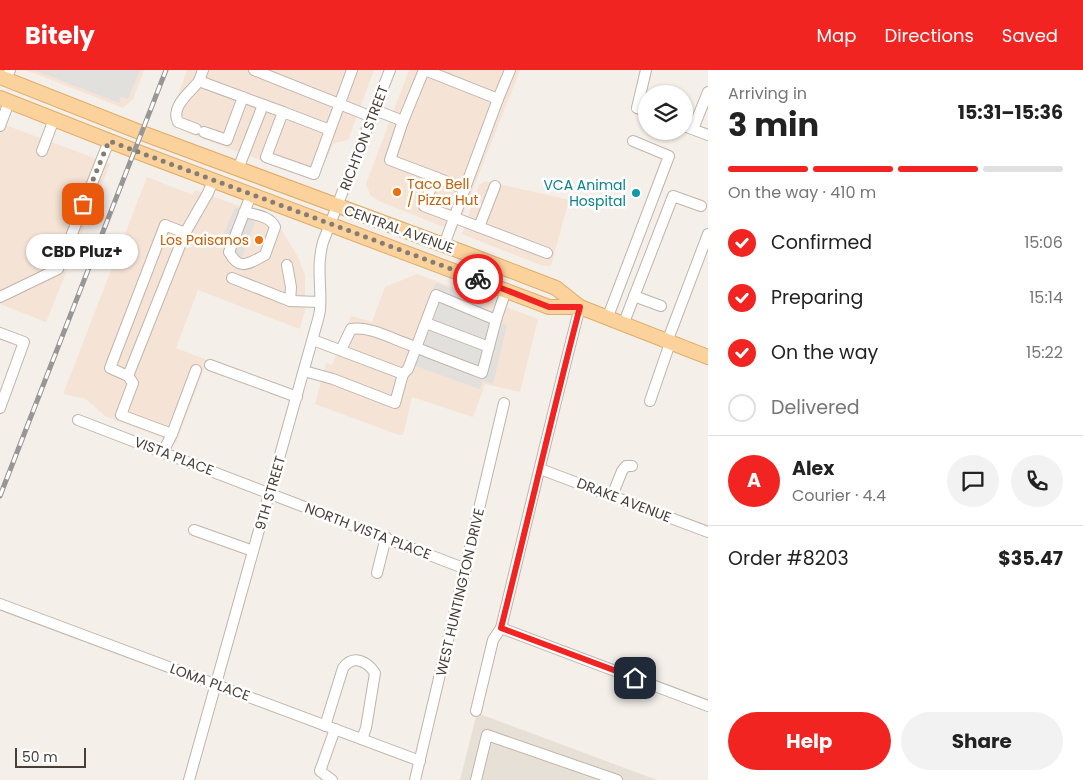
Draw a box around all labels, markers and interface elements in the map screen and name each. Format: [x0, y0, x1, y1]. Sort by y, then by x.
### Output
text: Bitely [25, 19, 95, 52]
text: Map [817, 23, 856, 48]
text: Directions [884, 23, 974, 48]
text: Saved [1002, 23, 1058, 48]
street label: RICHTON STREET [335, 82, 393, 193]
text: Arriving in [728, 82, 807, 105]
map controls [638, 85, 693, 140]
button: layers [638, 85, 693, 140]
text: 15:31–15:36 [958, 99, 1063, 126]
text: 3 min [728, 102, 819, 147]
place label: Taco Bell / Pizza Hut [407, 174, 479, 210]
place label: VCA Animal Hospital [543, 175, 626, 211]
text: On the way · 410 m [728, 181, 876, 204]
pin [62, 183, 104, 225]
marker: Taco Bell / Pizza Hut [391, 186, 403, 198]
marker: VCA Animal Hospital [630, 187, 642, 199]
icon: bag [69, 190, 97, 218]
street label: CENTRAL AVENUE [341, 200, 457, 258]
icon: check [728, 229, 756, 257]
text: Confirmed [771, 229, 872, 256]
place label: Los Paisanos [160, 230, 249, 250]
text: 15:06 [1024, 231, 1063, 254]
callout: CBD Pluz+ [27, 234, 139, 269]
marker: Los Paisanos [253, 234, 265, 246]
text: CBD Pluz+ [41, 240, 123, 263]
courier [453, 254, 503, 304]
icon: bike [464, 265, 492, 293]
icon: check [728, 284, 756, 312]
text: Preparing [771, 284, 863, 311]
text: 15:14 [1029, 286, 1063, 309]
icon: check [728, 339, 756, 367]
text: On the way [771, 339, 878, 366]
text: 15:22 [1026, 341, 1063, 364]
text: Delivered [771, 394, 860, 421]
street label: VISTA PLACE [131, 432, 217, 480]
street label: 9TH STREET [250, 453, 290, 532]
text: Alex [792, 455, 834, 482]
button: chat [947, 455, 999, 507]
button: phone [1011, 455, 1063, 507]
text: A [747, 467, 761, 494]
street label: DRAKE AVENUE [574, 473, 674, 527]
text: Courier · 4.4 [792, 484, 886, 507]
street label: NORTH VISTA PLACE [302, 498, 434, 564]
street label: WEST HUNTINGTON DRIVE [431, 506, 489, 678]
text: Order #8203 [728, 545, 849, 572]
text: $35.47 [998, 545, 1063, 572]
pin [614, 657, 656, 699]
street label: LOMA PLACE [167, 658, 253, 706]
icon: home [621, 664, 649, 692]
button: Help [728, 712, 891, 770]
button: Share [901, 712, 1063, 770]
scale bar [15, 745, 86, 768]
text: 50 m [22, 747, 58, 767]

